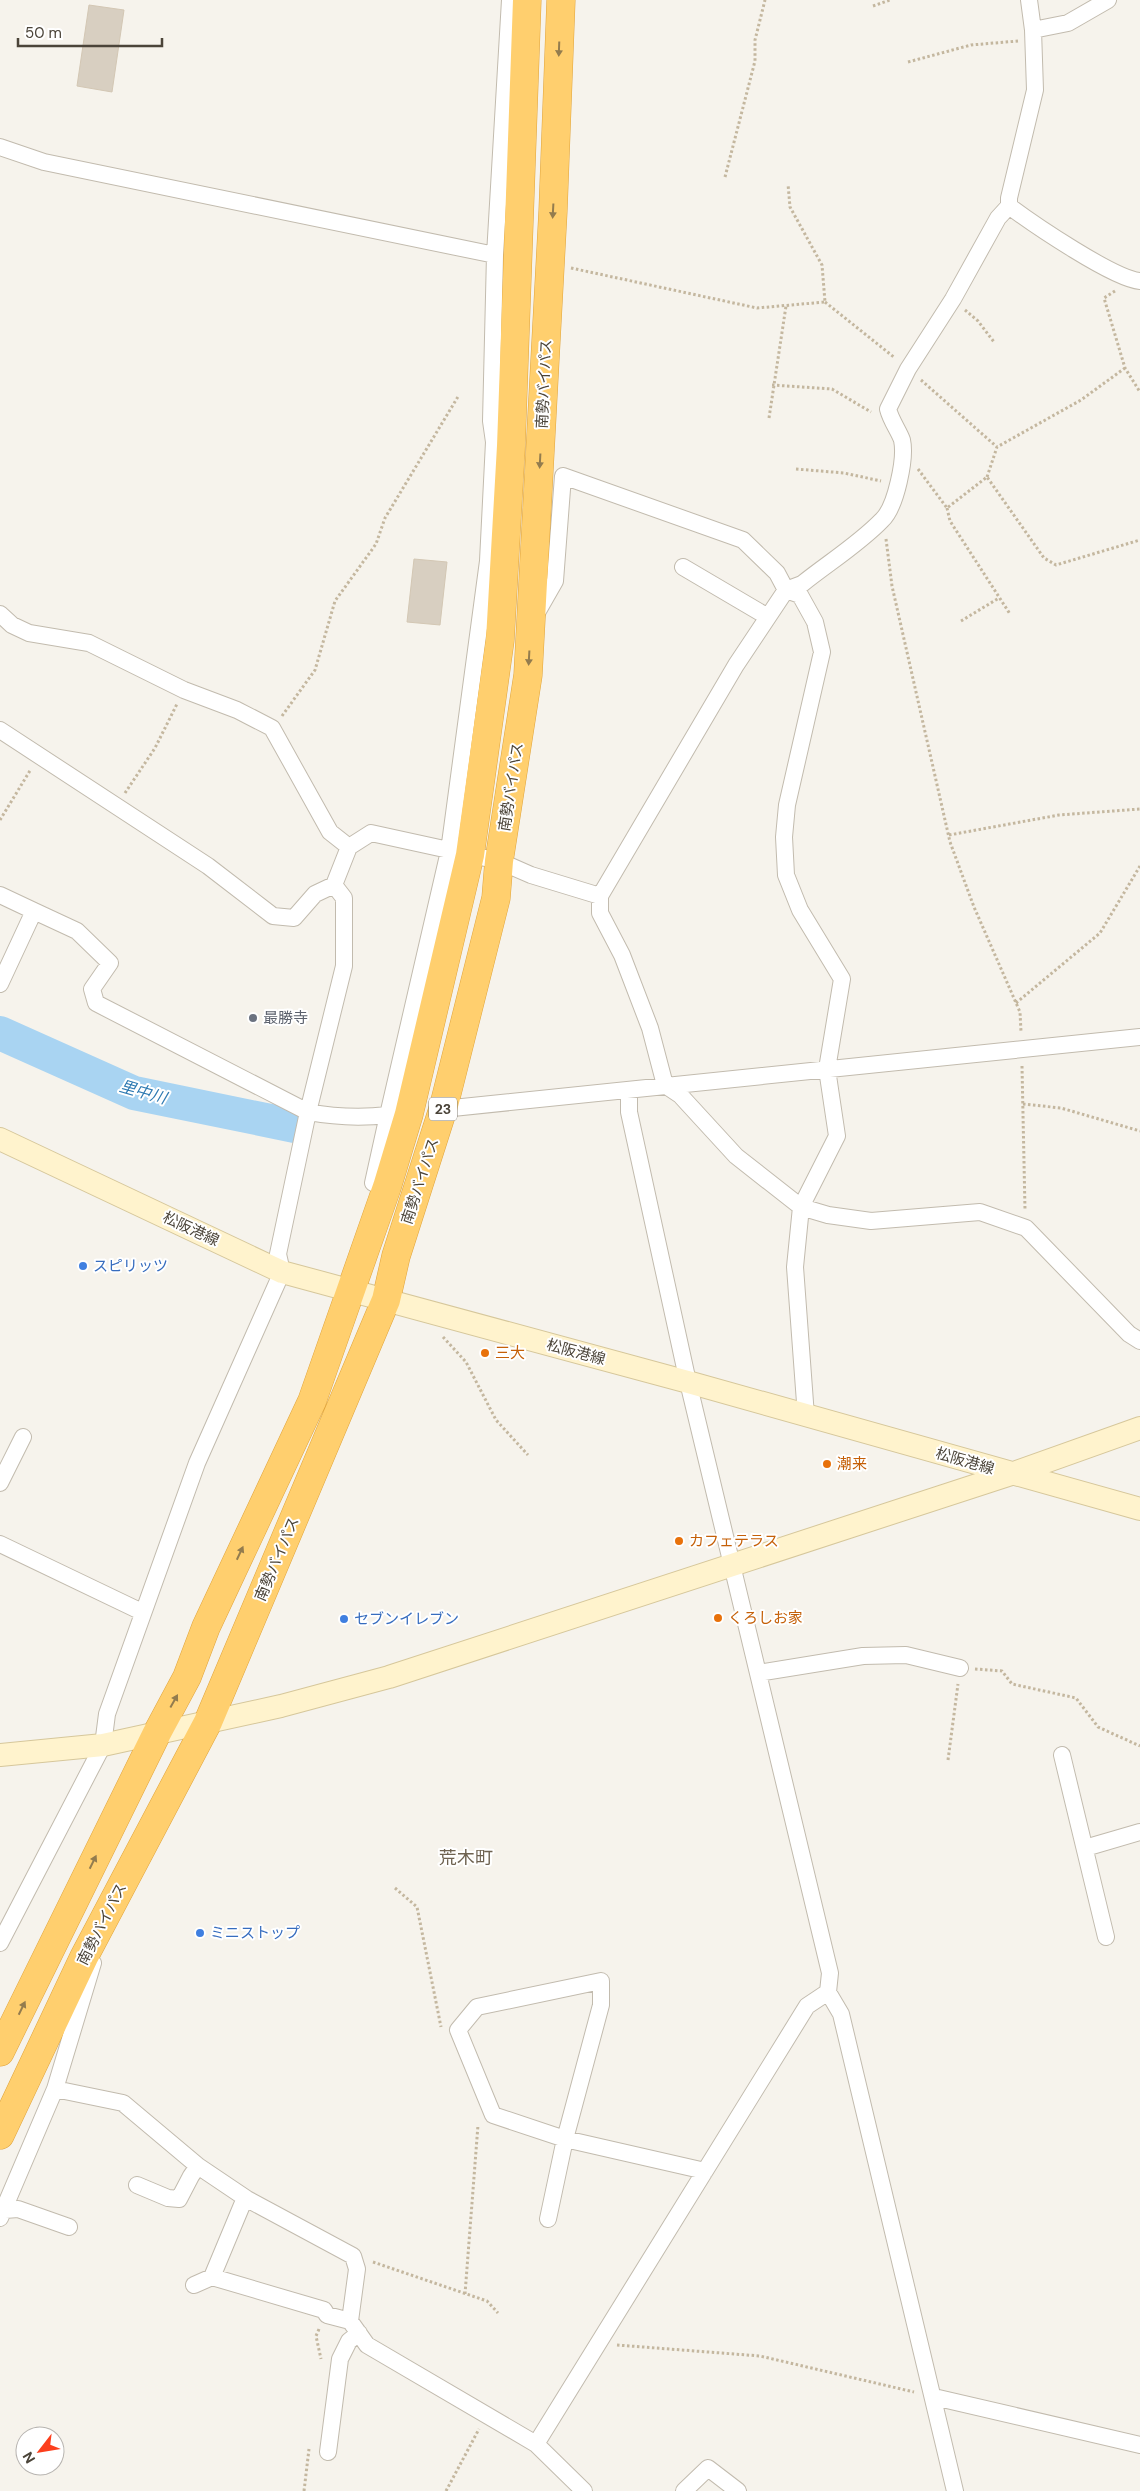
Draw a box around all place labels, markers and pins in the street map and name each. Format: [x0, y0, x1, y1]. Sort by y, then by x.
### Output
place label: 最勝寺 [263, 1008, 308, 1028]
marker: 最勝寺 [247, 1012, 259, 1024]
place label: スピリッツ [93, 1256, 168, 1276]
marker: スピリッツ [77, 1260, 89, 1272]
place label: 三大 [495, 1343, 525, 1363]
marker: 三大 [479, 1347, 491, 1359]
place label: 潮来 [837, 1454, 867, 1474]
marker: 潮来 [821, 1458, 833, 1470]
place label: カフェテラス [689, 1531, 779, 1551]
marker: カフェテラス [673, 1535, 685, 1547]
place label: くろしお家 [728, 1608, 803, 1628]
place label: セブンイレブン [354, 1609, 459, 1629]
marker: くろしお家 [712, 1612, 724, 1624]
marker: セブンイレブン [338, 1613, 350, 1625]
place label: ミニストップ [210, 1923, 300, 1943]
marker: ミニストップ [194, 1927, 206, 1939]

